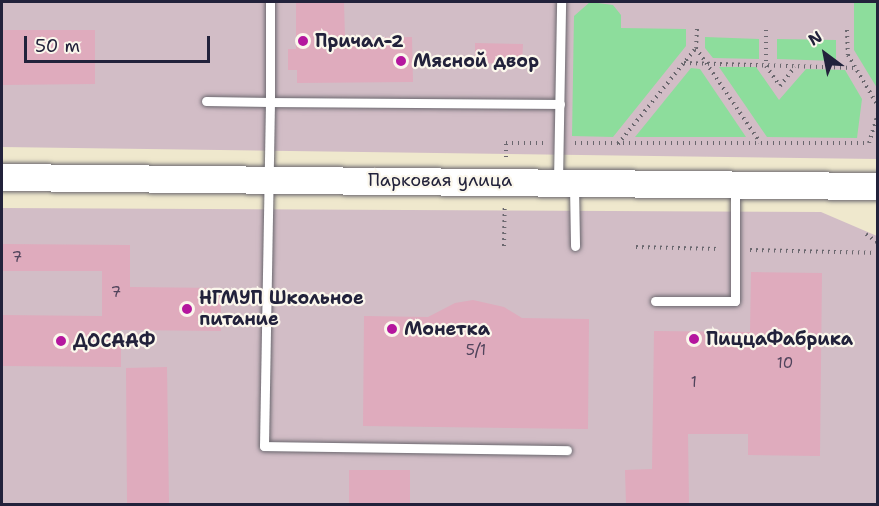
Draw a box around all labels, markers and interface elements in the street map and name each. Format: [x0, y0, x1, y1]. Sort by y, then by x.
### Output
scale bar [27, 24, 213, 62]
north arrow [795, 24, 855, 84]
text: N [804, 26, 826, 51]
place label: Причал-2 [315, 30, 404, 52]
text: 50 m [35, 34, 80, 58]
marker: Причал-2 [296, 34, 310, 48]
place label: Мясной двор [413, 50, 539, 72]
marker: Мясной двор [394, 54, 408, 68]
street label: Парковая улица [368, 169, 512, 191]
house number: 7 [12, 249, 22, 267]
house number: 7 [111, 284, 121, 302]
place label: НГМУП Школьное питание [199, 288, 364, 330]
marker: НГМУП Школьное питание [180, 302, 194, 316]
place label: Монетка [404, 318, 490, 340]
marker: Монетка [385, 322, 399, 336]
place label: ПиццаФабрика [706, 328, 853, 350]
place label: ДОСААФ [73, 330, 155, 352]
marker: ПиццаФабрика [687, 332, 701, 346]
marker: ДОСААФ [54, 334, 68, 348]
house number: 5/1 [466, 342, 486, 360]
house number: 10 [777, 355, 793, 373]
house number: 1 [691, 374, 697, 392]

